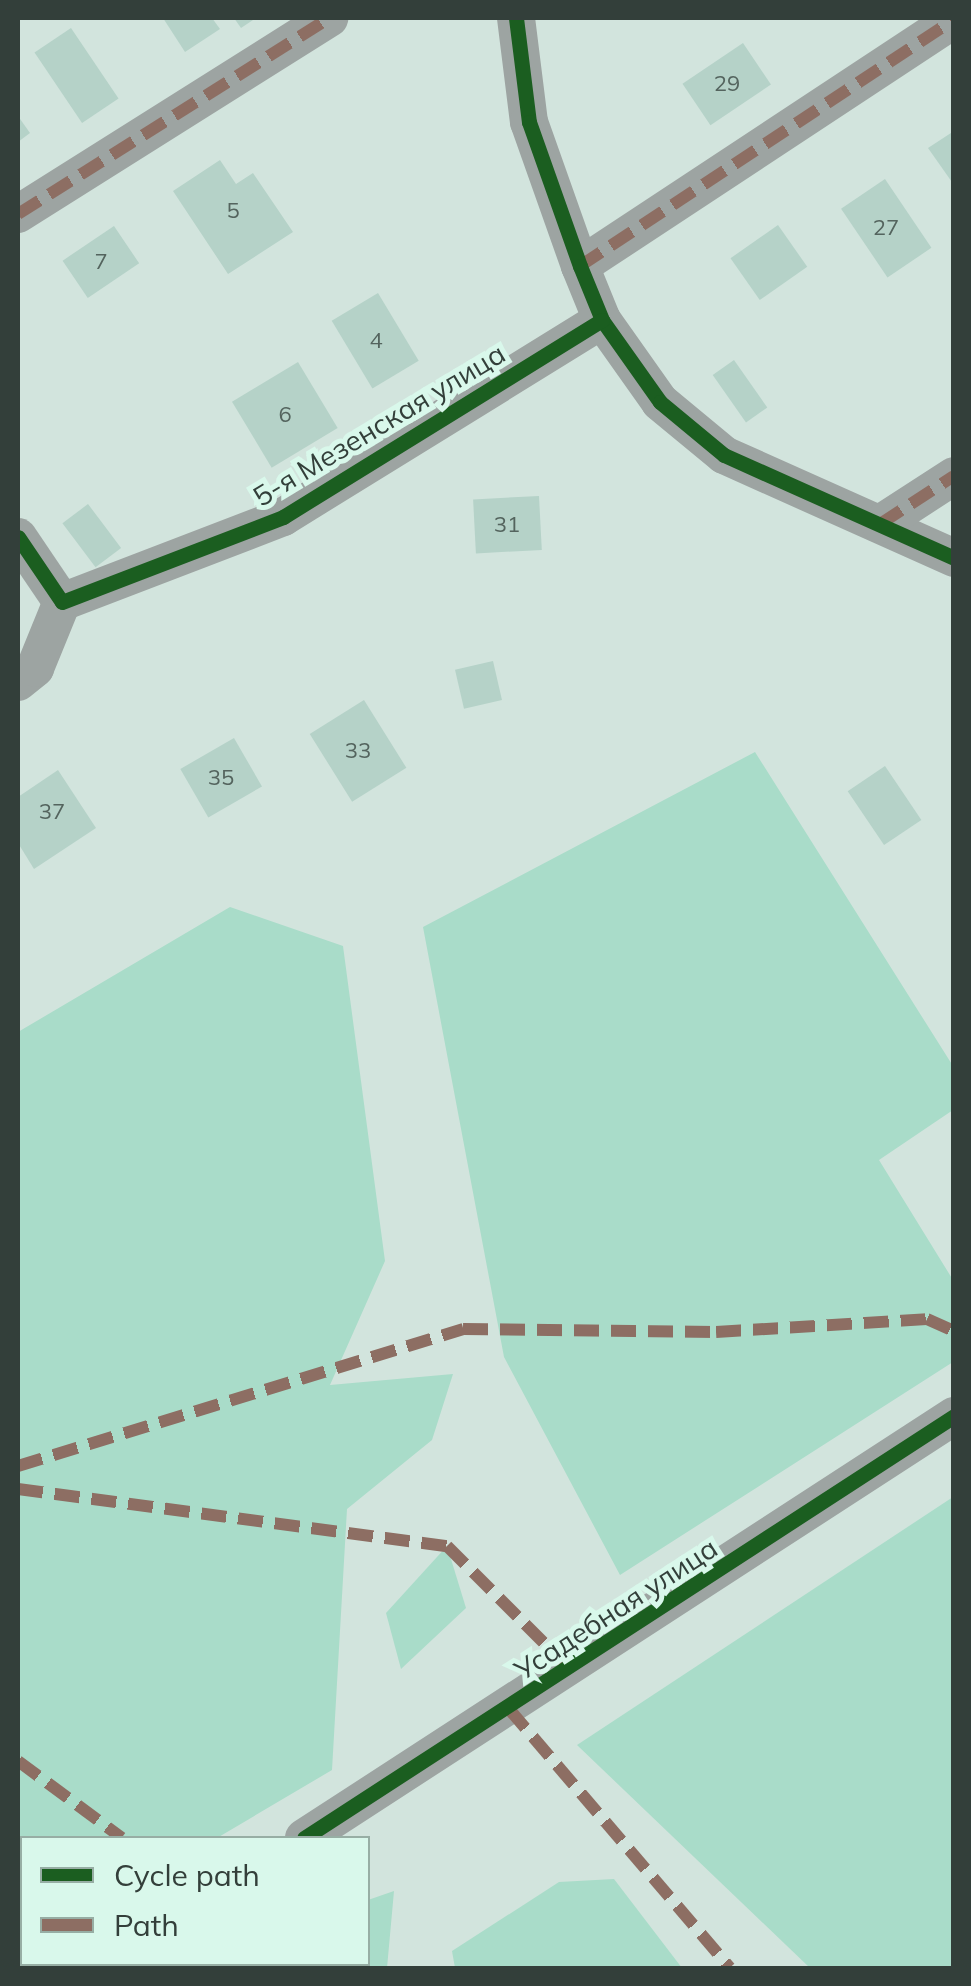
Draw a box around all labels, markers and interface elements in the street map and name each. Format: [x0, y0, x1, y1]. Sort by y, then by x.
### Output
house number: 29 [714, 71, 740, 97]
house number: 5 [226, 198, 240, 224]
house number: 27 [873, 215, 899, 241]
house number: 7 [94, 249, 108, 275]
house number: 4 [369, 328, 383, 354]
street label: 5-я Мезенская улица [247, 336, 511, 514]
house number: 6 [278, 402, 292, 428]
house number: 31 [494, 512, 520, 538]
house number: 33 [345, 738, 371, 764]
house number: 35 [208, 765, 234, 791]
house number: 37 [39, 799, 65, 825]
street label: Усадебная улица [508, 1531, 724, 1687]
legend [20, 1836, 370, 1966]
text: Cycle path [114, 1856, 260, 1894]
text: Path [114, 1906, 179, 1944]

